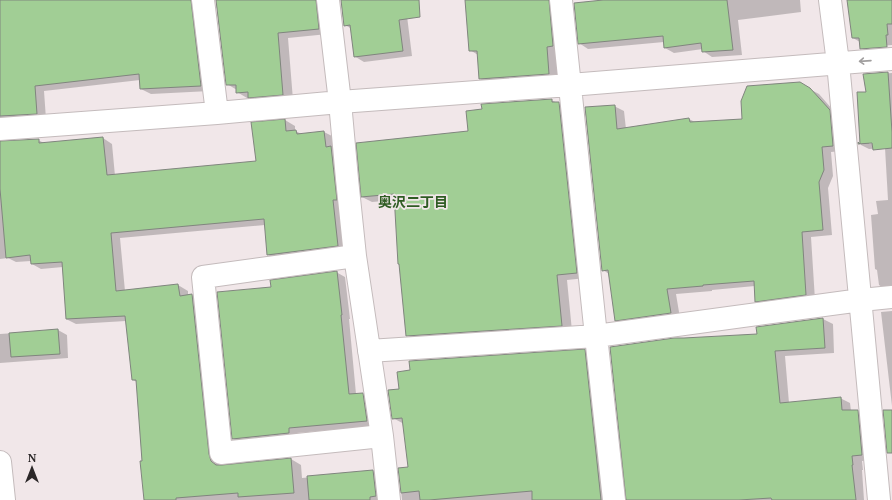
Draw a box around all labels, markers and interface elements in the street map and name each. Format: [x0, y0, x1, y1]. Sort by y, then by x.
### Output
one-way arrow [859, 58, 872, 65]
district label: 奥沢二丁目 [378, 192, 448, 211]
north arrow [12, 448, 52, 488]
text: N [28, 450, 37, 465]

